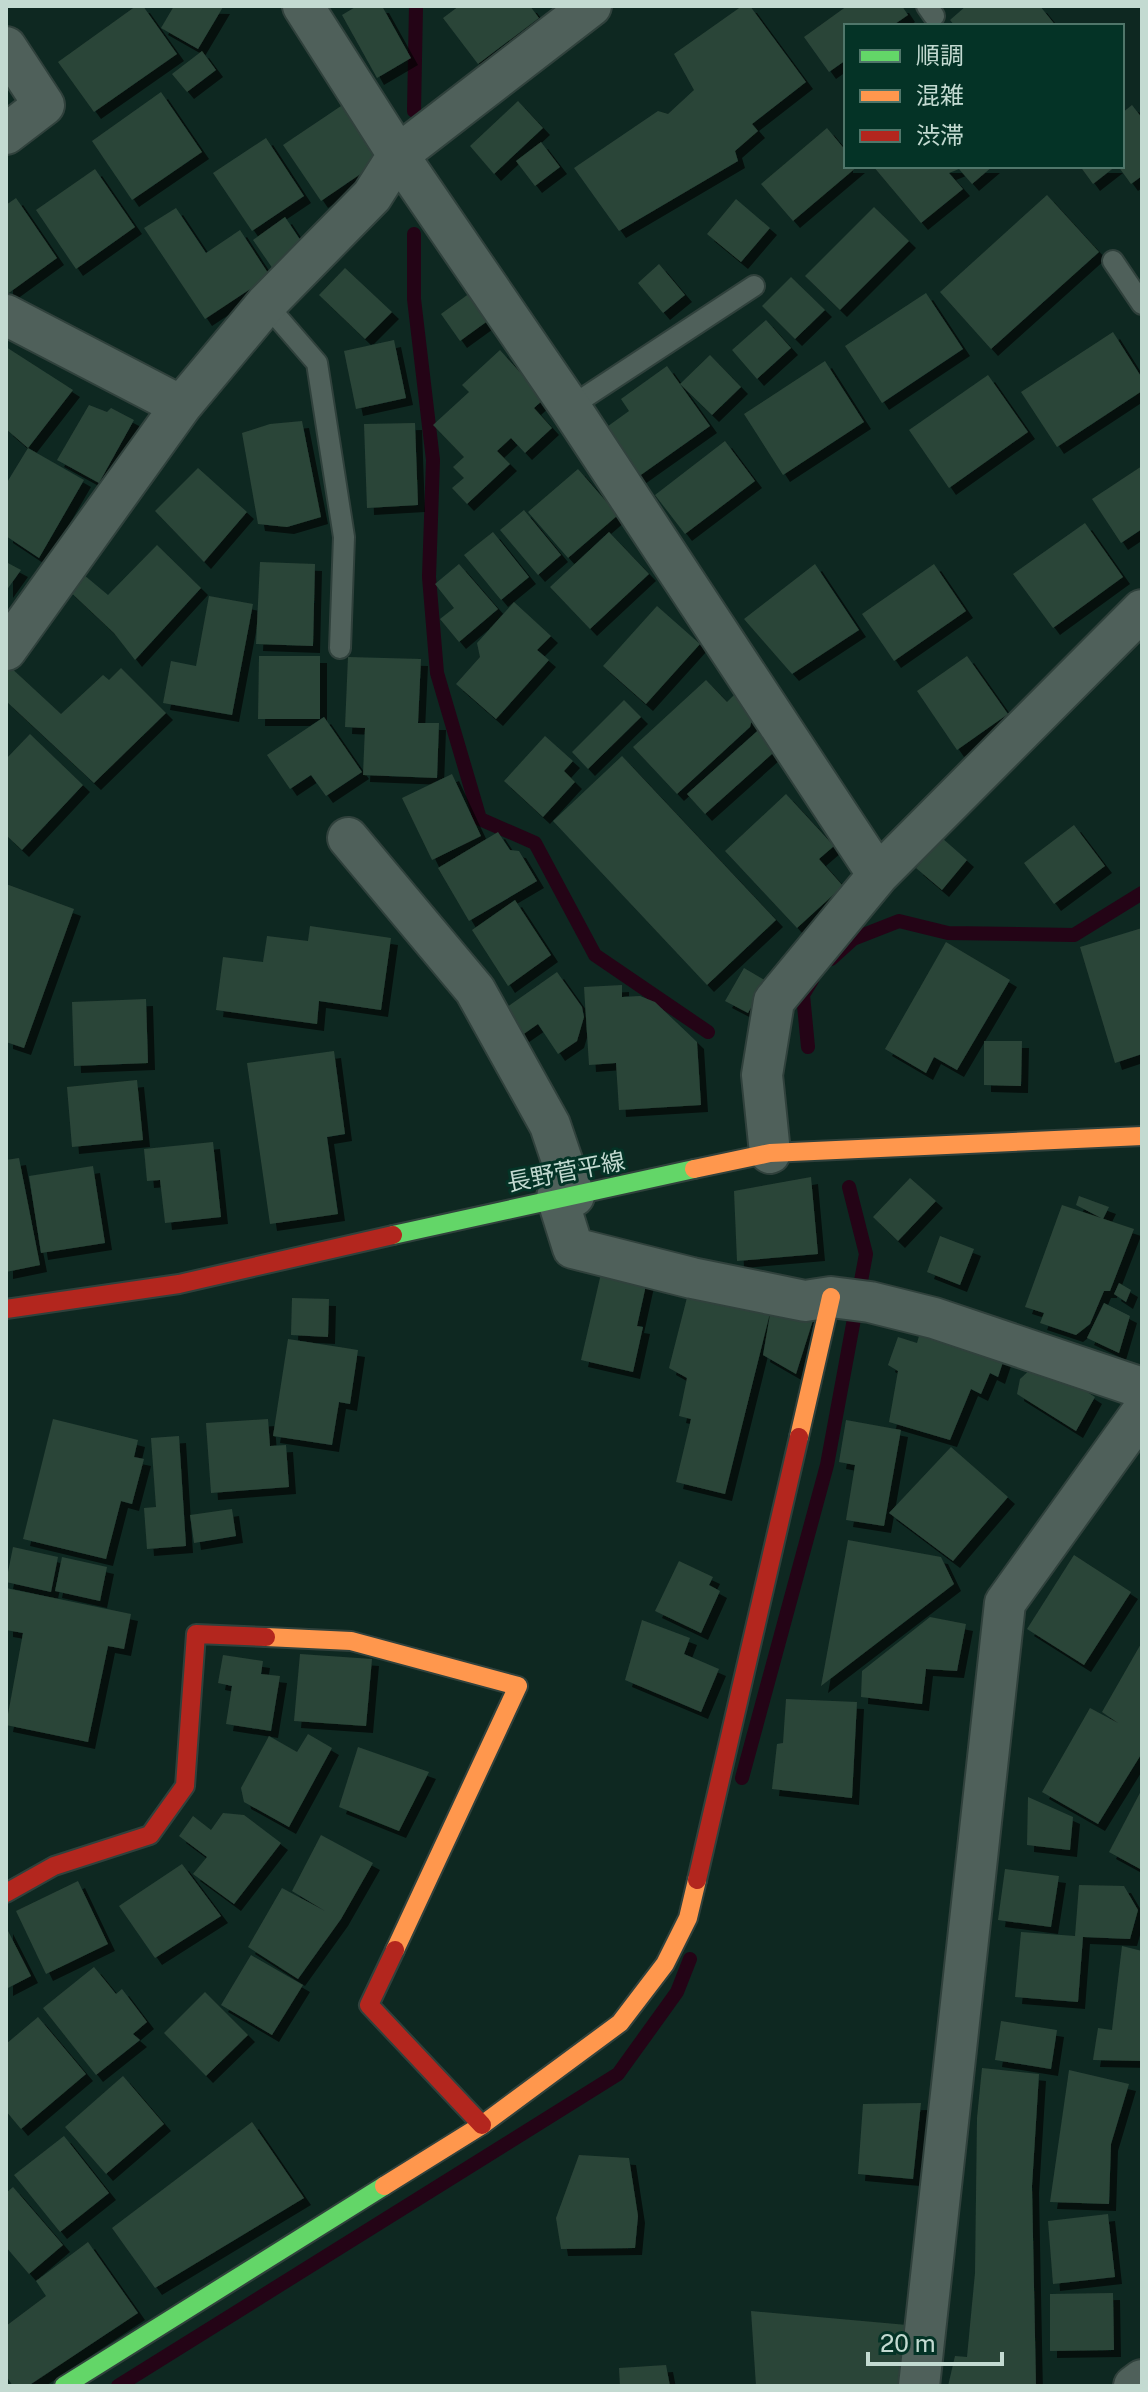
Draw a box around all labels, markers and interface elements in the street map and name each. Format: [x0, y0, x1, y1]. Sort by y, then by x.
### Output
legend [844, 24, 1124, 168]
text: 順調 [916, 41, 964, 69]
text: 混雑 [916, 81, 964, 109]
text: 渋滞 [916, 121, 964, 149]
street label: 長野菅平線 [504, 1146, 627, 1196]
scale bar [868, 2316, 1002, 2366]
text: 20 m [880, 2329, 936, 2357]

